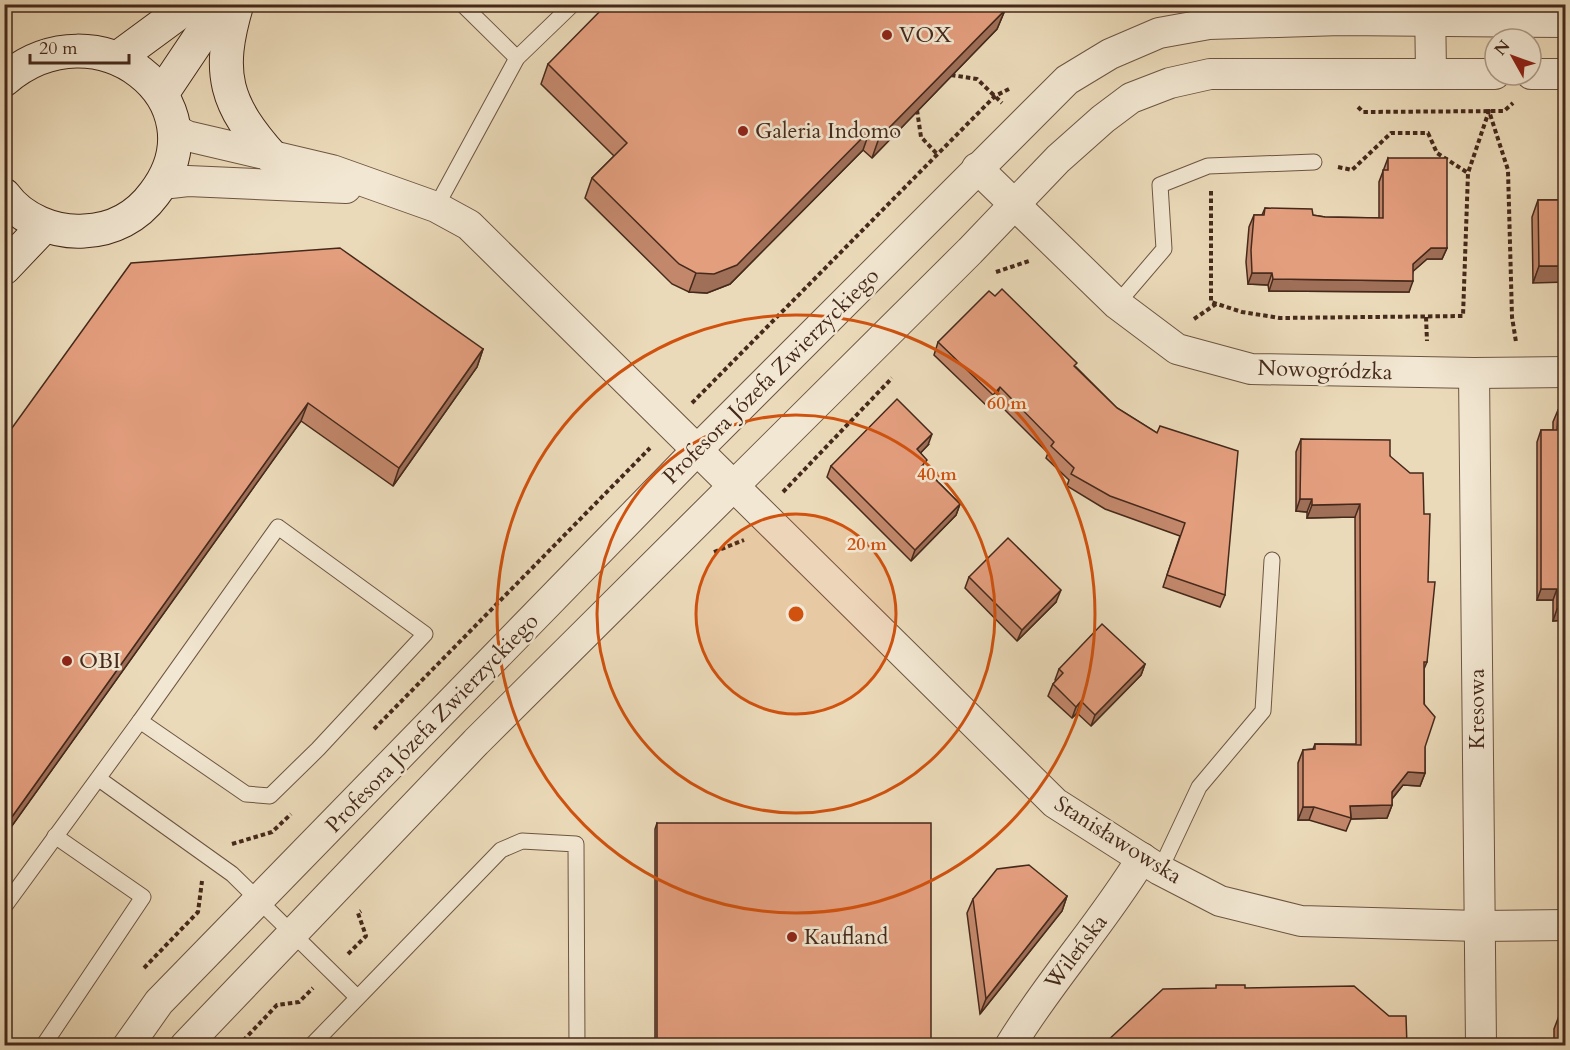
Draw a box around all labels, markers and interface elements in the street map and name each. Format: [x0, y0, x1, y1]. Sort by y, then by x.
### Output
place label: VOX [899, 20, 952, 50]
scale bar [30, 27, 129, 65]
north arrow [1483, 27, 1543, 87]
marker: VOX [880, 28, 894, 42]
text: 20 m [39, 36, 78, 61]
text: N [1489, 36, 1515, 60]
place label: Galeria Indomo [755, 116, 901, 146]
marker: Galeria Indomo [736, 124, 750, 138]
street label: Profesora Józefa Zwierzyckiego [656, 261, 886, 491]
street label: Nowogródzka [1257, 353, 1394, 387]
text: 60 m [987, 391, 1027, 416]
text: 40 m [917, 462, 957, 487]
text: 20 m [847, 532, 887, 557]
centre of rings [786, 604, 806, 624]
street label: Profesora Józefa Zwierzyckiego [319, 606, 545, 839]
place label: OBI [79, 646, 120, 676]
marker: OBI [60, 654, 74, 668]
street label: Kresowa [1462, 668, 1492, 749]
street label: Stanisławowska [1049, 789, 1188, 891]
street label: Wileńska [1037, 908, 1115, 997]
place label: Kaufland [804, 922, 889, 952]
marker: Kaufland [785, 930, 799, 944]

